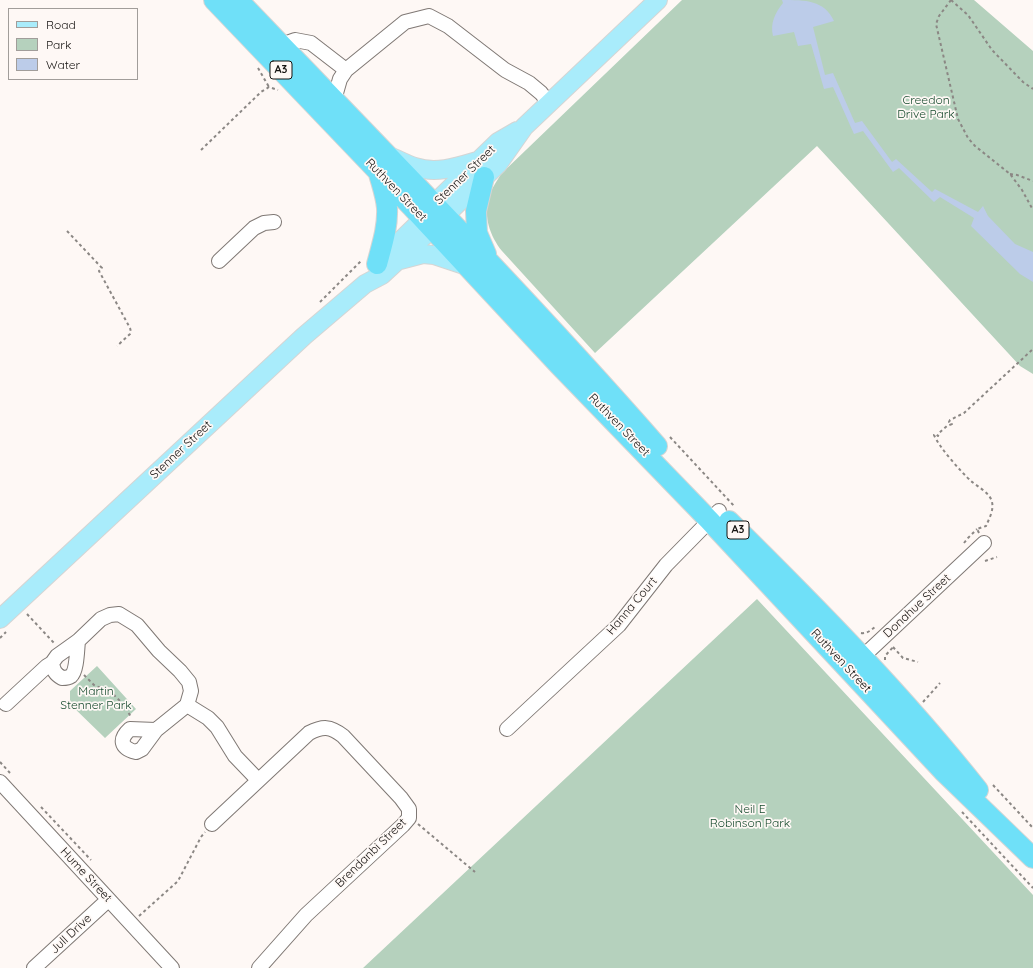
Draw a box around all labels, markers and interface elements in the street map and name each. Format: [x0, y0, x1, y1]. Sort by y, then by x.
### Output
legend [8, 8, 138, 80]
text: Road [46, 17, 76, 32]
text: Park [46, 37, 71, 52]
text: Water [46, 57, 80, 72]
road number: A3 [270, 61, 292, 79]
park label: Creedon Drive Park [897, 93, 955, 121]
street label: Stenner Street [432, 142, 498, 208]
street label: Ruthven Street [362, 156, 430, 224]
street label: Ruthven Street [585, 391, 653, 459]
street label: Stenner Street [147, 418, 215, 482]
road number: A3 [727, 521, 749, 539]
street label: Donahue Street [880, 571, 954, 641]
street label: Hanna Court [604, 574, 660, 638]
street label: Ruthven Street [808, 626, 874, 696]
park label: Martin Stenner Park [60, 684, 132, 712]
park label: Neil E Robinson Park [710, 802, 790, 830]
street label: Brendanbi Street [332, 815, 410, 891]
street label: Hume Street [57, 845, 115, 905]
street label: Jull Drive [47, 911, 95, 957]

